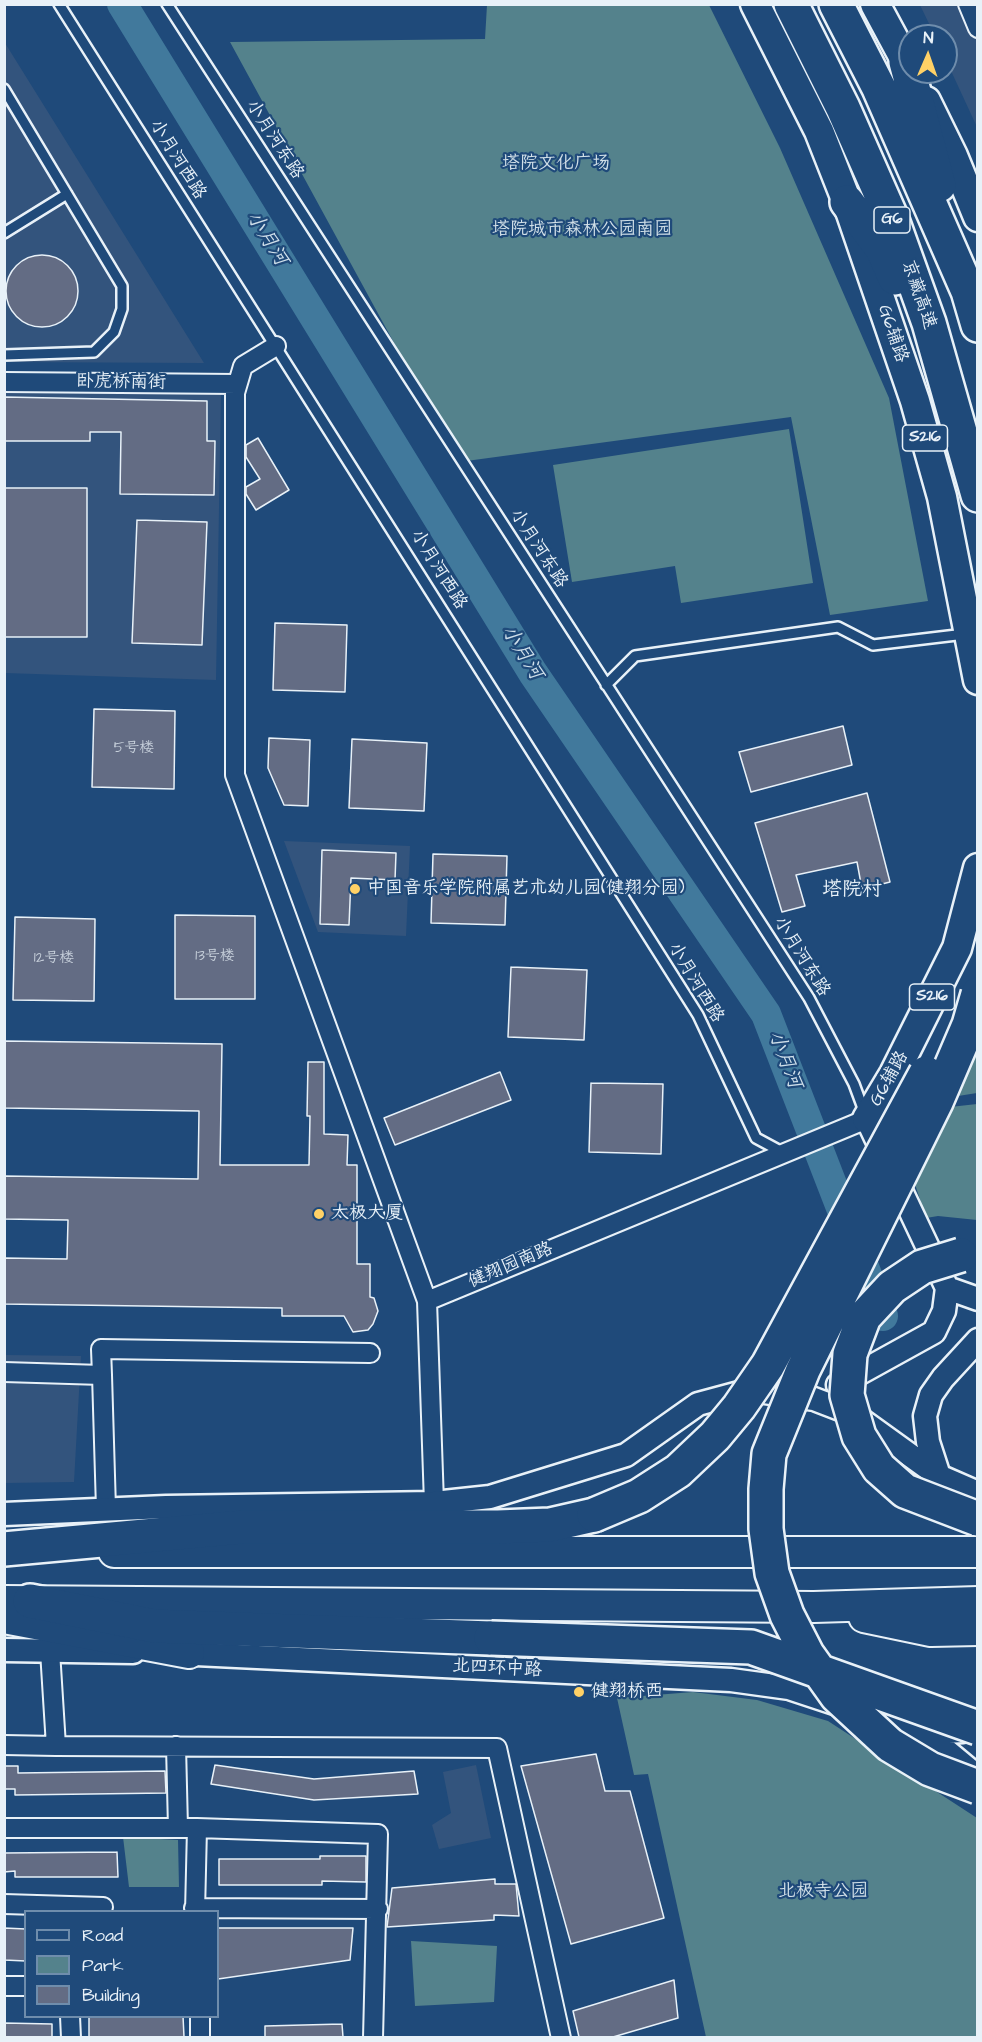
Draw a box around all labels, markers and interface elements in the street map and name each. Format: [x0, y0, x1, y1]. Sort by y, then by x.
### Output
north arrow [898, 24, 958, 84]
text: N [923, 27, 934, 49]
street label: 小月河东路 [240, 96, 308, 184]
street label: 小月河西路 [144, 116, 210, 204]
park label: 塔院文化广场 [502, 153, 610, 175]
water label: 小月河 [240, 207, 292, 271]
road number: G6 [874, 207, 910, 233]
park label: 塔院城市森林公园南园 [492, 219, 672, 241]
street label: 京藏高速 [896, 257, 940, 333]
street label: G6辅路 [872, 302, 912, 366]
street label: 卧虎桥南街 [76, 371, 166, 395]
road number: S216 [902, 425, 948, 451]
street label: 小月河东路 [504, 505, 572, 593]
street label: 小月河西路 [405, 526, 471, 614]
water label: 小月河 [495, 621, 547, 685]
house number: 5号楼 [114, 740, 154, 758]
place label: 中国音乐学院附属艺术幼儿园(健翔分园) [367, 878, 685, 900]
district label: 塔院村 [822, 879, 882, 903]
marker: 中国音乐学院附属艺术幼儿园(健翔分园) [348, 882, 362, 896]
street label: 小月河东路 [768, 913, 834, 1001]
street label: 小月河西路 [663, 939, 727, 1027]
house number: 13号楼 [195, 948, 235, 966]
house number: 12号楼 [34, 950, 74, 968]
road number: S216 [910, 984, 954, 1010]
water label: 小月河 [762, 1028, 806, 1092]
street label: G6辅路 [866, 1048, 914, 1110]
place label: 太极大厦 [331, 1203, 403, 1225]
marker: 太极大厦 [312, 1207, 326, 1221]
street label: 健翔园南路 [465, 1238, 557, 1294]
street label: 北四环中路 [451, 1656, 543, 1682]
place label: 健翔桥西 [591, 1681, 663, 1703]
marker: 健翔桥西 [572, 1685, 586, 1699]
park label: 北极寺公园 [778, 1881, 868, 1903]
legend [24, 1910, 219, 2018]
text: Road [82, 1923, 123, 1948]
text: Park [82, 1953, 124, 1978]
text: Building [82, 1983, 140, 2008]

